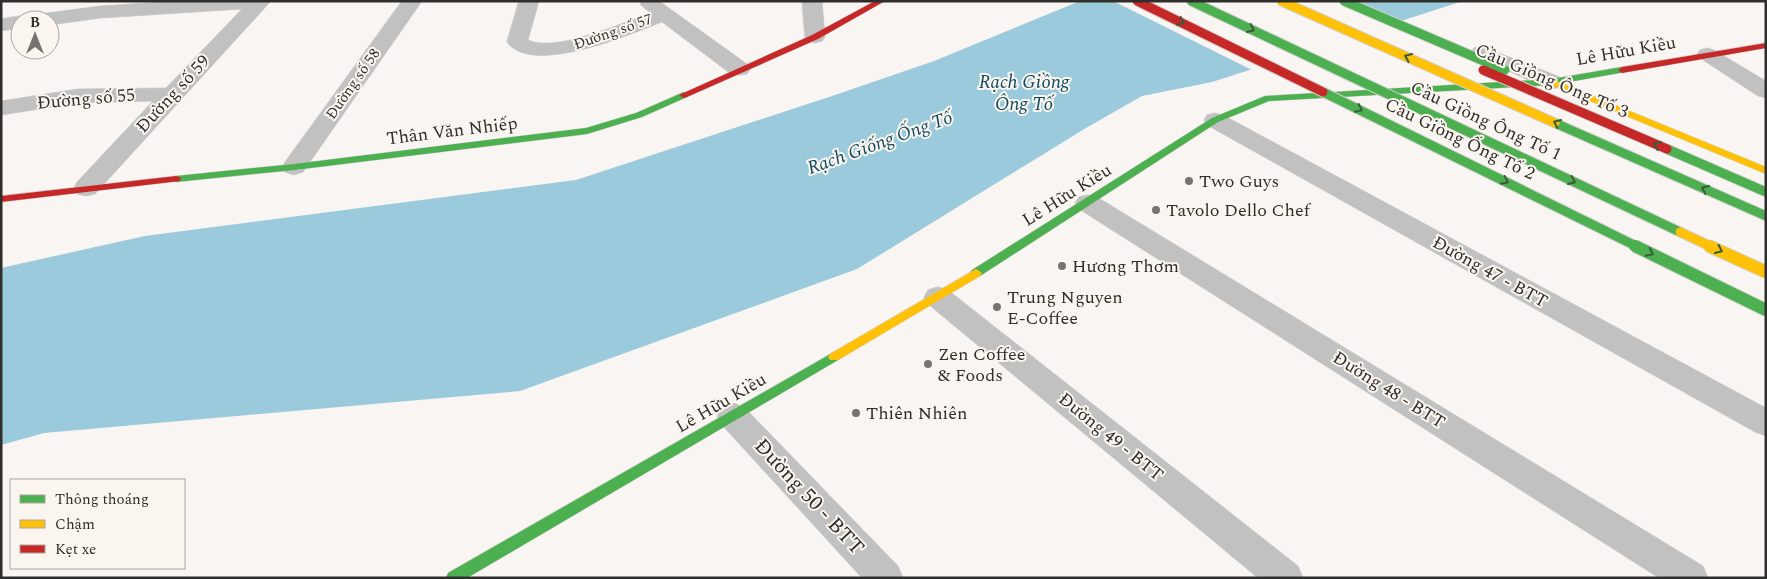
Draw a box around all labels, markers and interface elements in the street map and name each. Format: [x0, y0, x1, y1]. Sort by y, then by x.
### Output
street label: Đường số 57 [570, 8, 656, 56]
north arrow [10, 10, 60, 60]
text: B [30, 12, 40, 33]
one-way arrow [1176, 16, 1185, 27]
one-way arrow [1246, 23, 1255, 34]
street label: Lê Hữu Kiều [1574, 29, 1678, 73]
street label: Cầu Giồng Ông Tố 3 [1471, 37, 1633, 125]
street label: Đường số 58 [320, 44, 386, 124]
street label: Đường số 59 [130, 49, 216, 139]
one-way arrow [1404, 53, 1413, 64]
water label: Rạch Giồng Ông Tố [979, 68, 1070, 119]
street label: Cầu Giồng Ông Tố 1 [1406, 74, 1566, 168]
street label: Đường số 55 [36, 81, 136, 117]
street label: Cầu Giồng Ống Tố 2 [1380, 91, 1540, 187]
water label: Rạch Giống Ống Tố [803, 102, 959, 183]
one-way arrow [1354, 103, 1363, 113]
street label: Thân Văn Nhiếp [385, 110, 519, 152]
one-way arrow [1553, 119, 1562, 130]
one-way arrow [1653, 141, 1662, 151]
street label: Lê Hữu Kiều [1017, 157, 1117, 233]
place label: Two Guys [1199, 168, 1279, 195]
one-way arrow [1567, 174, 1576, 185]
marker: Two Guys [1183, 175, 1195, 187]
one-way arrow [1499, 175, 1508, 185]
one-way arrow [1701, 185, 1710, 196]
place label: Tavolo Dello Chef [1166, 197, 1312, 224]
marker: Tavolo Dello Chef [1150, 204, 1162, 216]
street label: Đường 47 - BTT [1427, 229, 1553, 315]
one-way arrow [1714, 243, 1723, 254]
one-way arrow [1645, 246, 1654, 257]
place label: Hương Thơm [1072, 253, 1179, 280]
marker: Hương Thơm [1056, 260, 1068, 272]
place label: Trung Nguyen E-Coffee [1007, 284, 1123, 332]
marker: Trung Nguyen E-Coffee [991, 301, 1003, 313]
place label: Zen Coffee & Foods [938, 341, 1025, 389]
street label: Đường 48 - BTT [1327, 344, 1451, 436]
marker: Zen Coffee & Foods [922, 358, 934, 370]
street label: Lê Hữu Kiều [670, 366, 772, 440]
street label: Đường 49 - BTT [1053, 386, 1169, 488]
place label: Thiên Nhiên [866, 400, 967, 427]
marker: Thiên Nhiên [850, 407, 862, 419]
street label: Đường 50 - BTT [746, 431, 872, 563]
legend [10, 479, 185, 569]
text: Thông thoáng [55, 488, 149, 511]
text: Chậm [55, 513, 95, 536]
text: Kẹt xe [55, 538, 96, 561]

